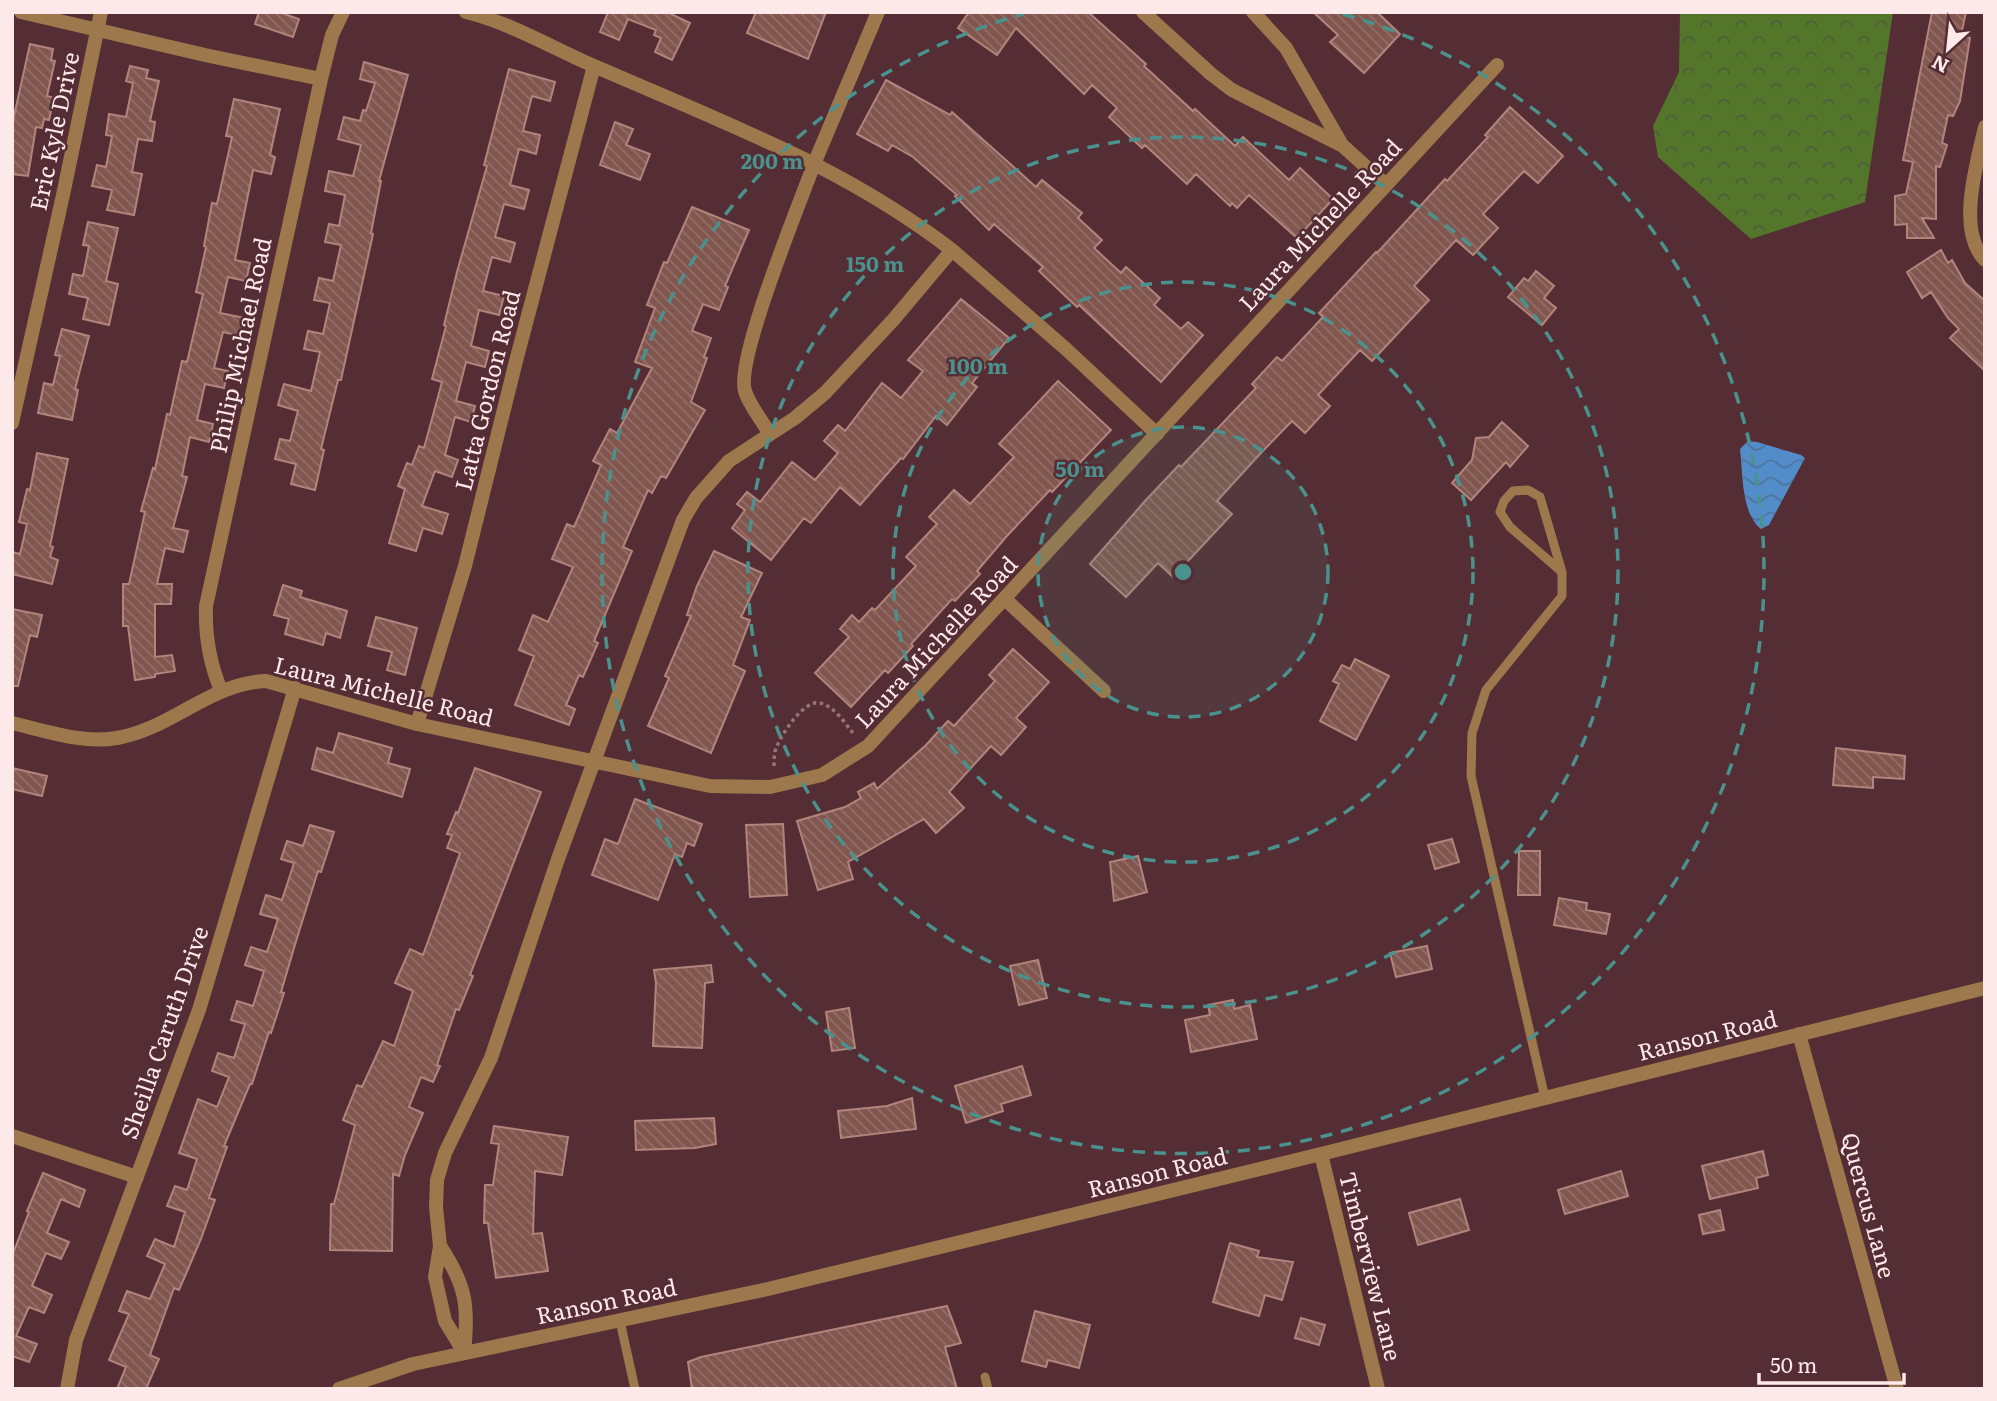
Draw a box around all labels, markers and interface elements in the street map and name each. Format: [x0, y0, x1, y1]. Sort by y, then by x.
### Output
north arrow [1913, 14, 1983, 84]
street label: Eric Kyle Drive [20, 48, 86, 214]
text: N [1926, 49, 1953, 81]
street label: Laura Michelle Road [1230, 130, 1408, 318]
text: 200 m [741, 144, 803, 175]
street label: Philip Michael Road [200, 234, 278, 456]
text: 150 m [846, 247, 904, 278]
street label: Latta Gordon Road [445, 286, 527, 494]
text: 100 m [948, 349, 1008, 380]
text: 50 m [1055, 452, 1105, 483]
street label: Laura Michelle Road [846, 547, 1024, 735]
centre of rings [1171, 560, 1195, 584]
street label: Laura Michelle Road [271, 646, 497, 734]
street label: Sheilla Caruth Drive [111, 921, 215, 1143]
street label: Ranson Road [1634, 1000, 1780, 1068]
street label: Quercus Lane [1834, 1128, 1906, 1282]
street label: Ranson Road [1084, 1137, 1230, 1205]
street label: Timberview Lane [1332, 1168, 1412, 1364]
street label: Ranson Road [533, 1269, 679, 1331]
scale bar [1759, 1342, 1904, 1386]
text: 50 m [1770, 1348, 1817, 1379]

